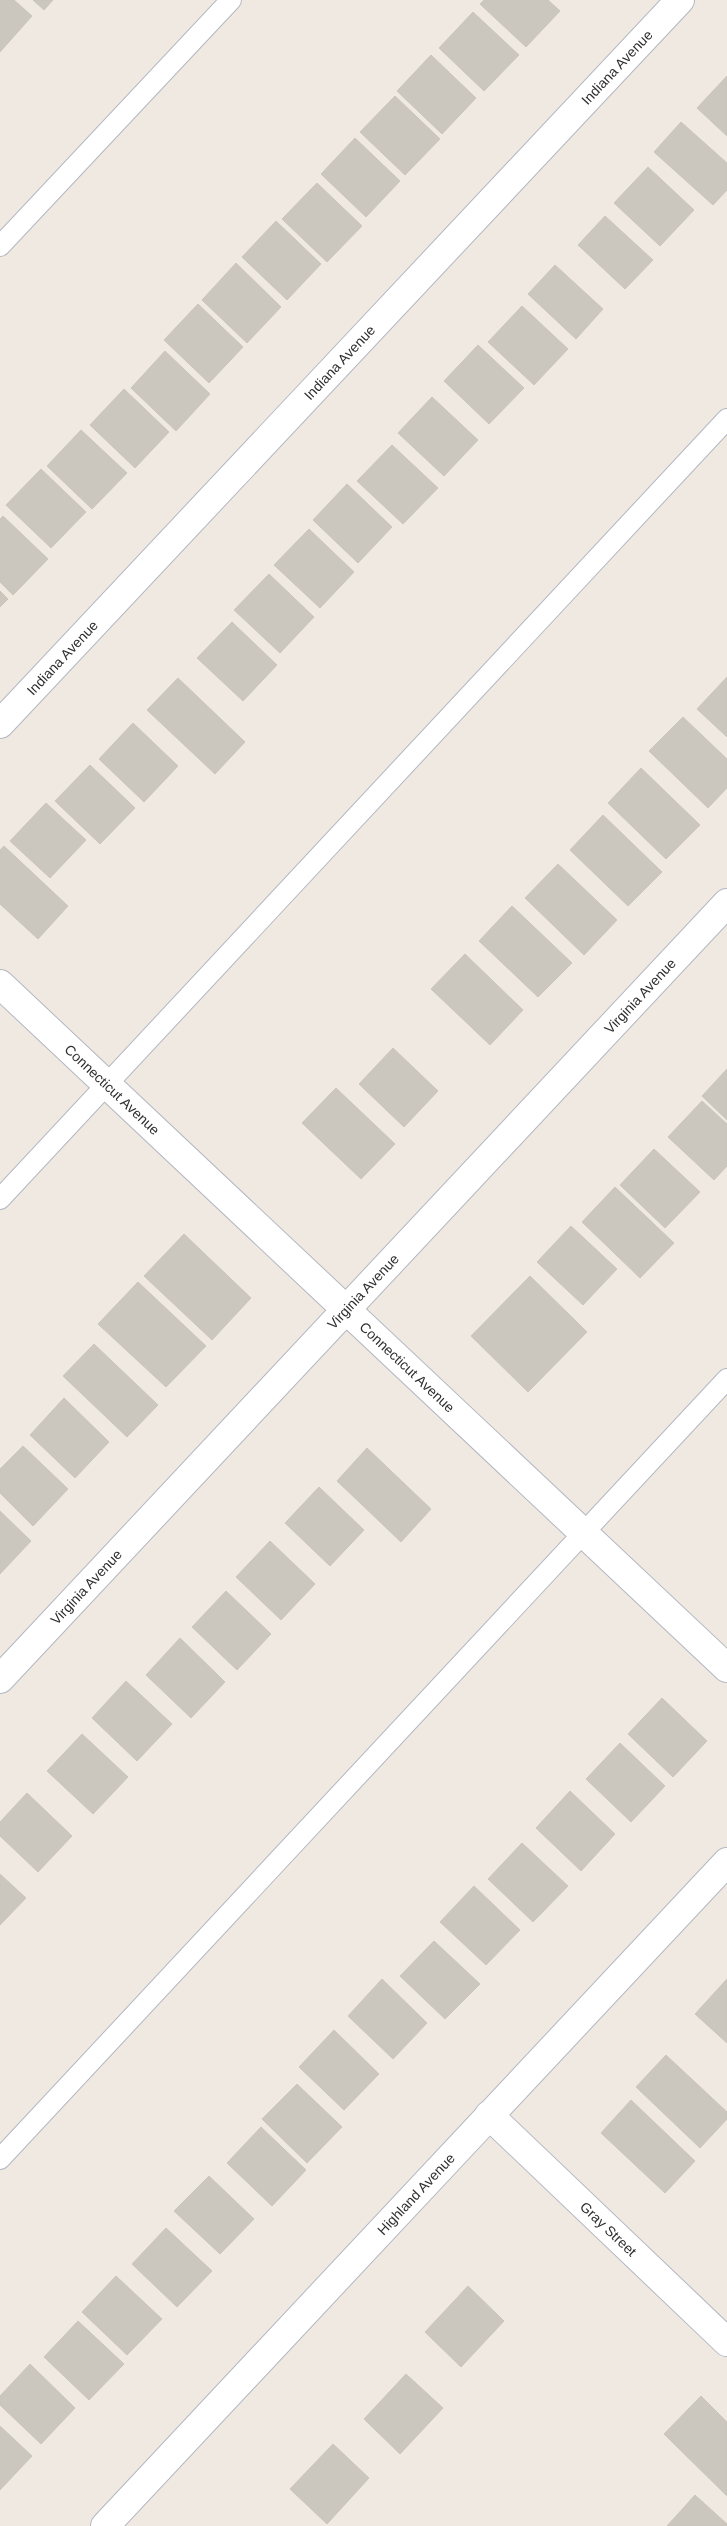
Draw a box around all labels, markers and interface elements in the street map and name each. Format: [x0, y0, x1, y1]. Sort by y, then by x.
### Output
street label: Indiana Avenue [578, 26, 656, 108]
street label: Indiana Avenue [301, 322, 379, 403]
street label: Indiana Avenue [23, 617, 101, 698]
street label: Virginia Avenue [601, 955, 679, 1037]
street label: Connecticut Avenue [61, 1041, 163, 1138]
street label: Virginia Avenue [324, 1251, 402, 1332]
street label: Connecticut Avenue [356, 1319, 458, 1416]
street label: Virginia Avenue [47, 1546, 125, 1628]
street label: Highland Avenue [374, 2150, 458, 2238]
street label: Gray Street [577, 2198, 640, 2259]

